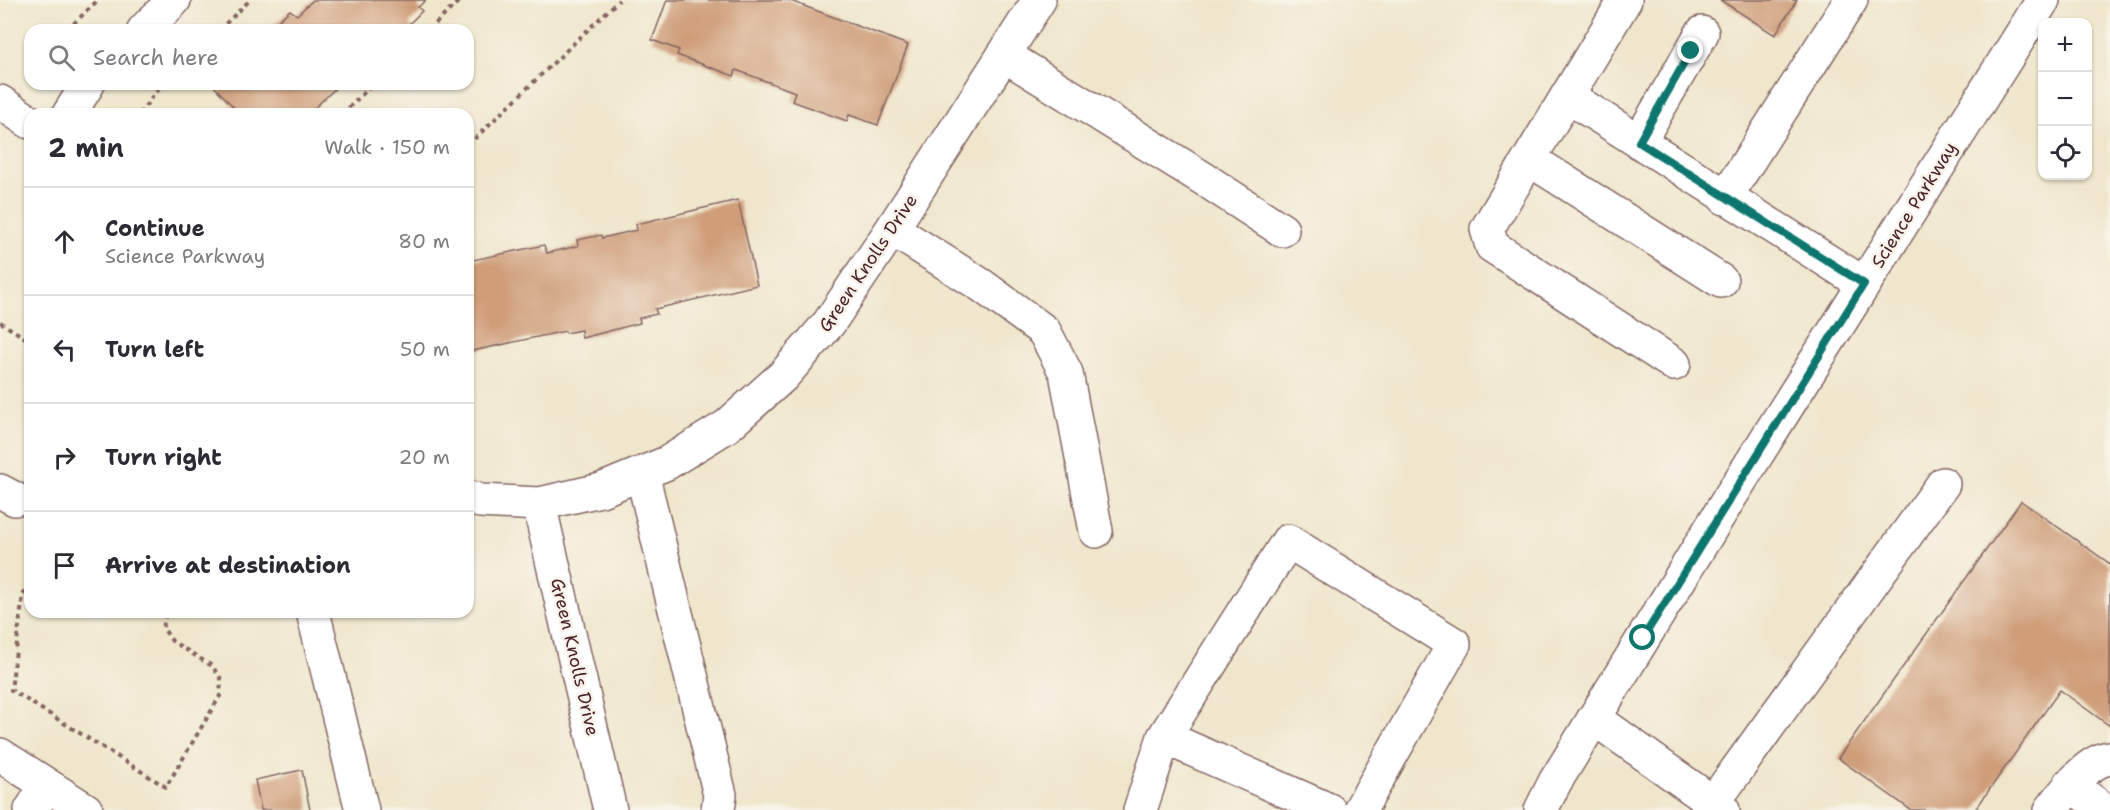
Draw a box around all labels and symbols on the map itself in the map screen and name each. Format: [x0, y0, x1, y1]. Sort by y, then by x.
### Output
route end [1677, 37, 1703, 63]
street label: Science Parkway [1866, 138, 1962, 272]
street label: Green Knolls Drive [813, 189, 923, 337]
street label: Green Knolls Drive [545, 576, 605, 738]
route start [1629, 624, 1655, 650]

